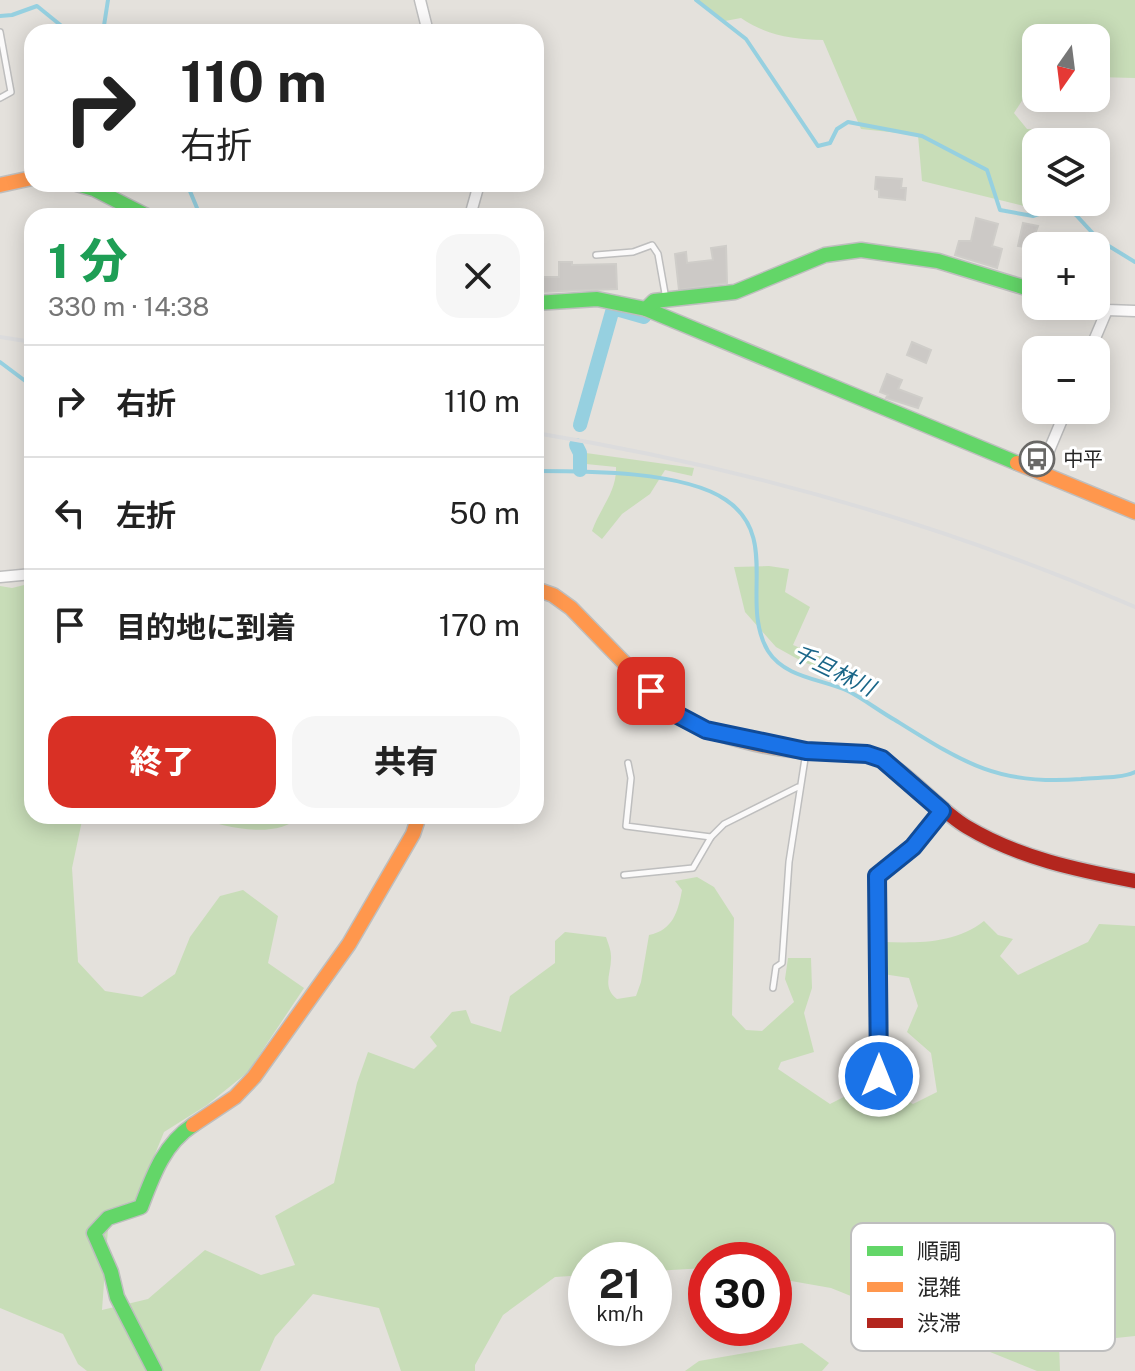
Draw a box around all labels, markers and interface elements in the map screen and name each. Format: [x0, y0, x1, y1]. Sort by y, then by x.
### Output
north arrow [1022, 24, 1110, 112]
map controls [1022, 24, 1110, 424]
text: 110 m [180, 49, 327, 115]
icon: right [48, 56, 152, 160]
text: 右折 [180, 124, 252, 166]
button: layers [1022, 128, 1110, 216]
text: 1 分 [48, 232, 128, 289]
button: + [1022, 232, 1110, 320]
button: close [436, 234, 520, 318]
text: 330 m · 14:38 [48, 291, 209, 322]
button: − [1022, 336, 1110, 424]
icon: right [48, 379, 92, 423]
text: 110 m [444, 383, 520, 419]
text: 右折 [116, 385, 176, 421]
bus stop icon: 中平 [1018, 440, 1056, 478]
place label: 中平 [1063, 447, 1103, 471]
icon: left [48, 491, 92, 535]
text: 50 m [449, 495, 520, 531]
text: 左折 [116, 497, 176, 533]
icon: arrive [48, 603, 92, 647]
text: 170 m [439, 607, 520, 643]
text: 目的地に到着 [116, 609, 296, 645]
water label: 千旦林川 [789, 639, 881, 702]
pin [617, 657, 685, 725]
icon: arrive [629, 669, 673, 713]
button: 終了 [48, 716, 276, 808]
button: 共有 [292, 716, 520, 808]
position arrow [837, 1034, 921, 1118]
legend [851, 1223, 1115, 1351]
text: 順調 [917, 1238, 961, 1264]
speed limit sign: 30 [688, 1242, 792, 1346]
text: 21 [599, 1260, 641, 1307]
text: 混雑 [917, 1274, 961, 1300]
text: km/h [596, 1302, 644, 1326]
text: 渋滞 [917, 1310, 961, 1336]

